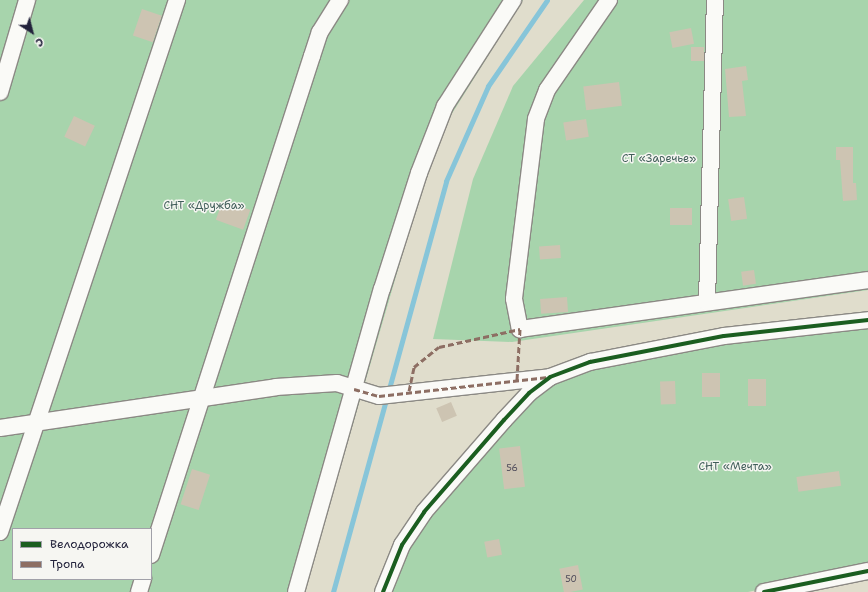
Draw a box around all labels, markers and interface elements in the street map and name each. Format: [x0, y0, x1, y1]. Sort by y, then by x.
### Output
north arrow [12, 12, 52, 52]
text: С [32, 34, 46, 50]
park label: СТ «Заречье» [622, 152, 696, 166]
park label: СНТ «Дружба» [163, 199, 245, 213]
park label: СНТ «Мечта» [698, 460, 772, 474]
house number: 56 [506, 463, 518, 473]
legend [12, 528, 152, 580]
text: Велодорожка [50, 536, 128, 552]
text: Тропа [50, 556, 84, 572]
house number: 50 [565, 574, 577, 584]

